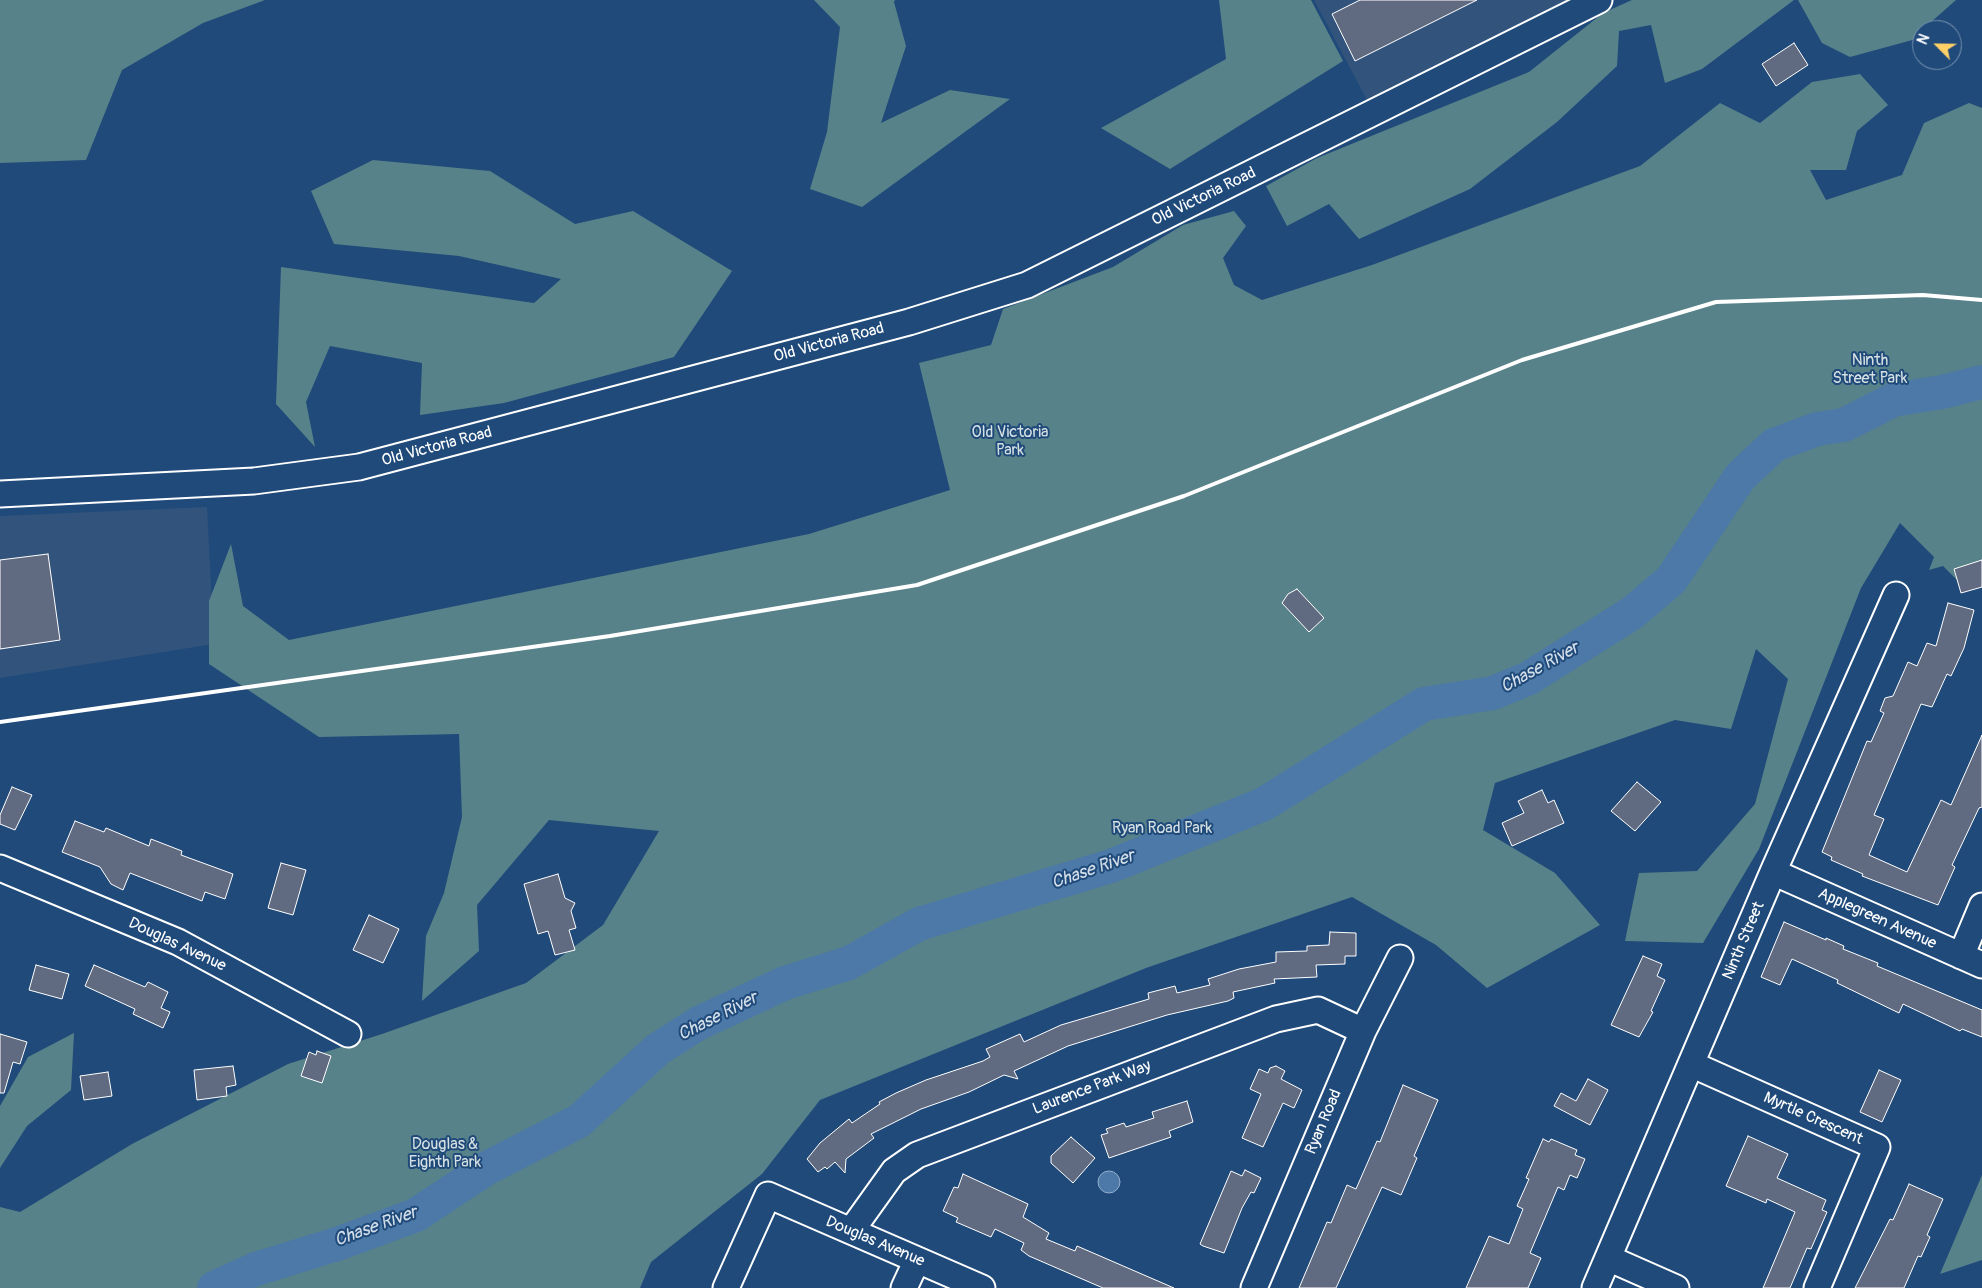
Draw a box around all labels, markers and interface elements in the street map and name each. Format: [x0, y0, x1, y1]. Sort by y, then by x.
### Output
north arrow [1912, 20, 1962, 70]
text: N [1914, 32, 1933, 47]
street label: Old Victoria Road [1149, 163, 1259, 231]
street label: Old Victoria Road [772, 319, 886, 367]
park label: Ninth Street Park [1833, 351, 1907, 389]
street label: Old Victoria Road [380, 423, 494, 471]
park label: Old Victoria Park [972, 423, 1048, 461]
water label: Chase River [1497, 638, 1583, 698]
park label: Ryan Road Park [1112, 819, 1212, 839]
water label: Chase River [1049, 846, 1137, 894]
street label: Applegreen Avenue [1815, 884, 1939, 954]
street label: Ninth Street [1719, 899, 1769, 983]
street label: Douglas Avenue [125, 914, 229, 976]
water label: Chase River [675, 988, 761, 1046]
street label: Laurence Park Way [1030, 1057, 1154, 1119]
street label: Ryan Road [1302, 1087, 1346, 1157]
street label: Myrtle Crescent [1760, 1088, 1866, 1150]
park label: Douglas & Eighth Park [409, 1135, 481, 1173]
water label: Chase River [332, 1202, 420, 1252]
street label: Douglas Avenue [823, 1212, 927, 1272]

